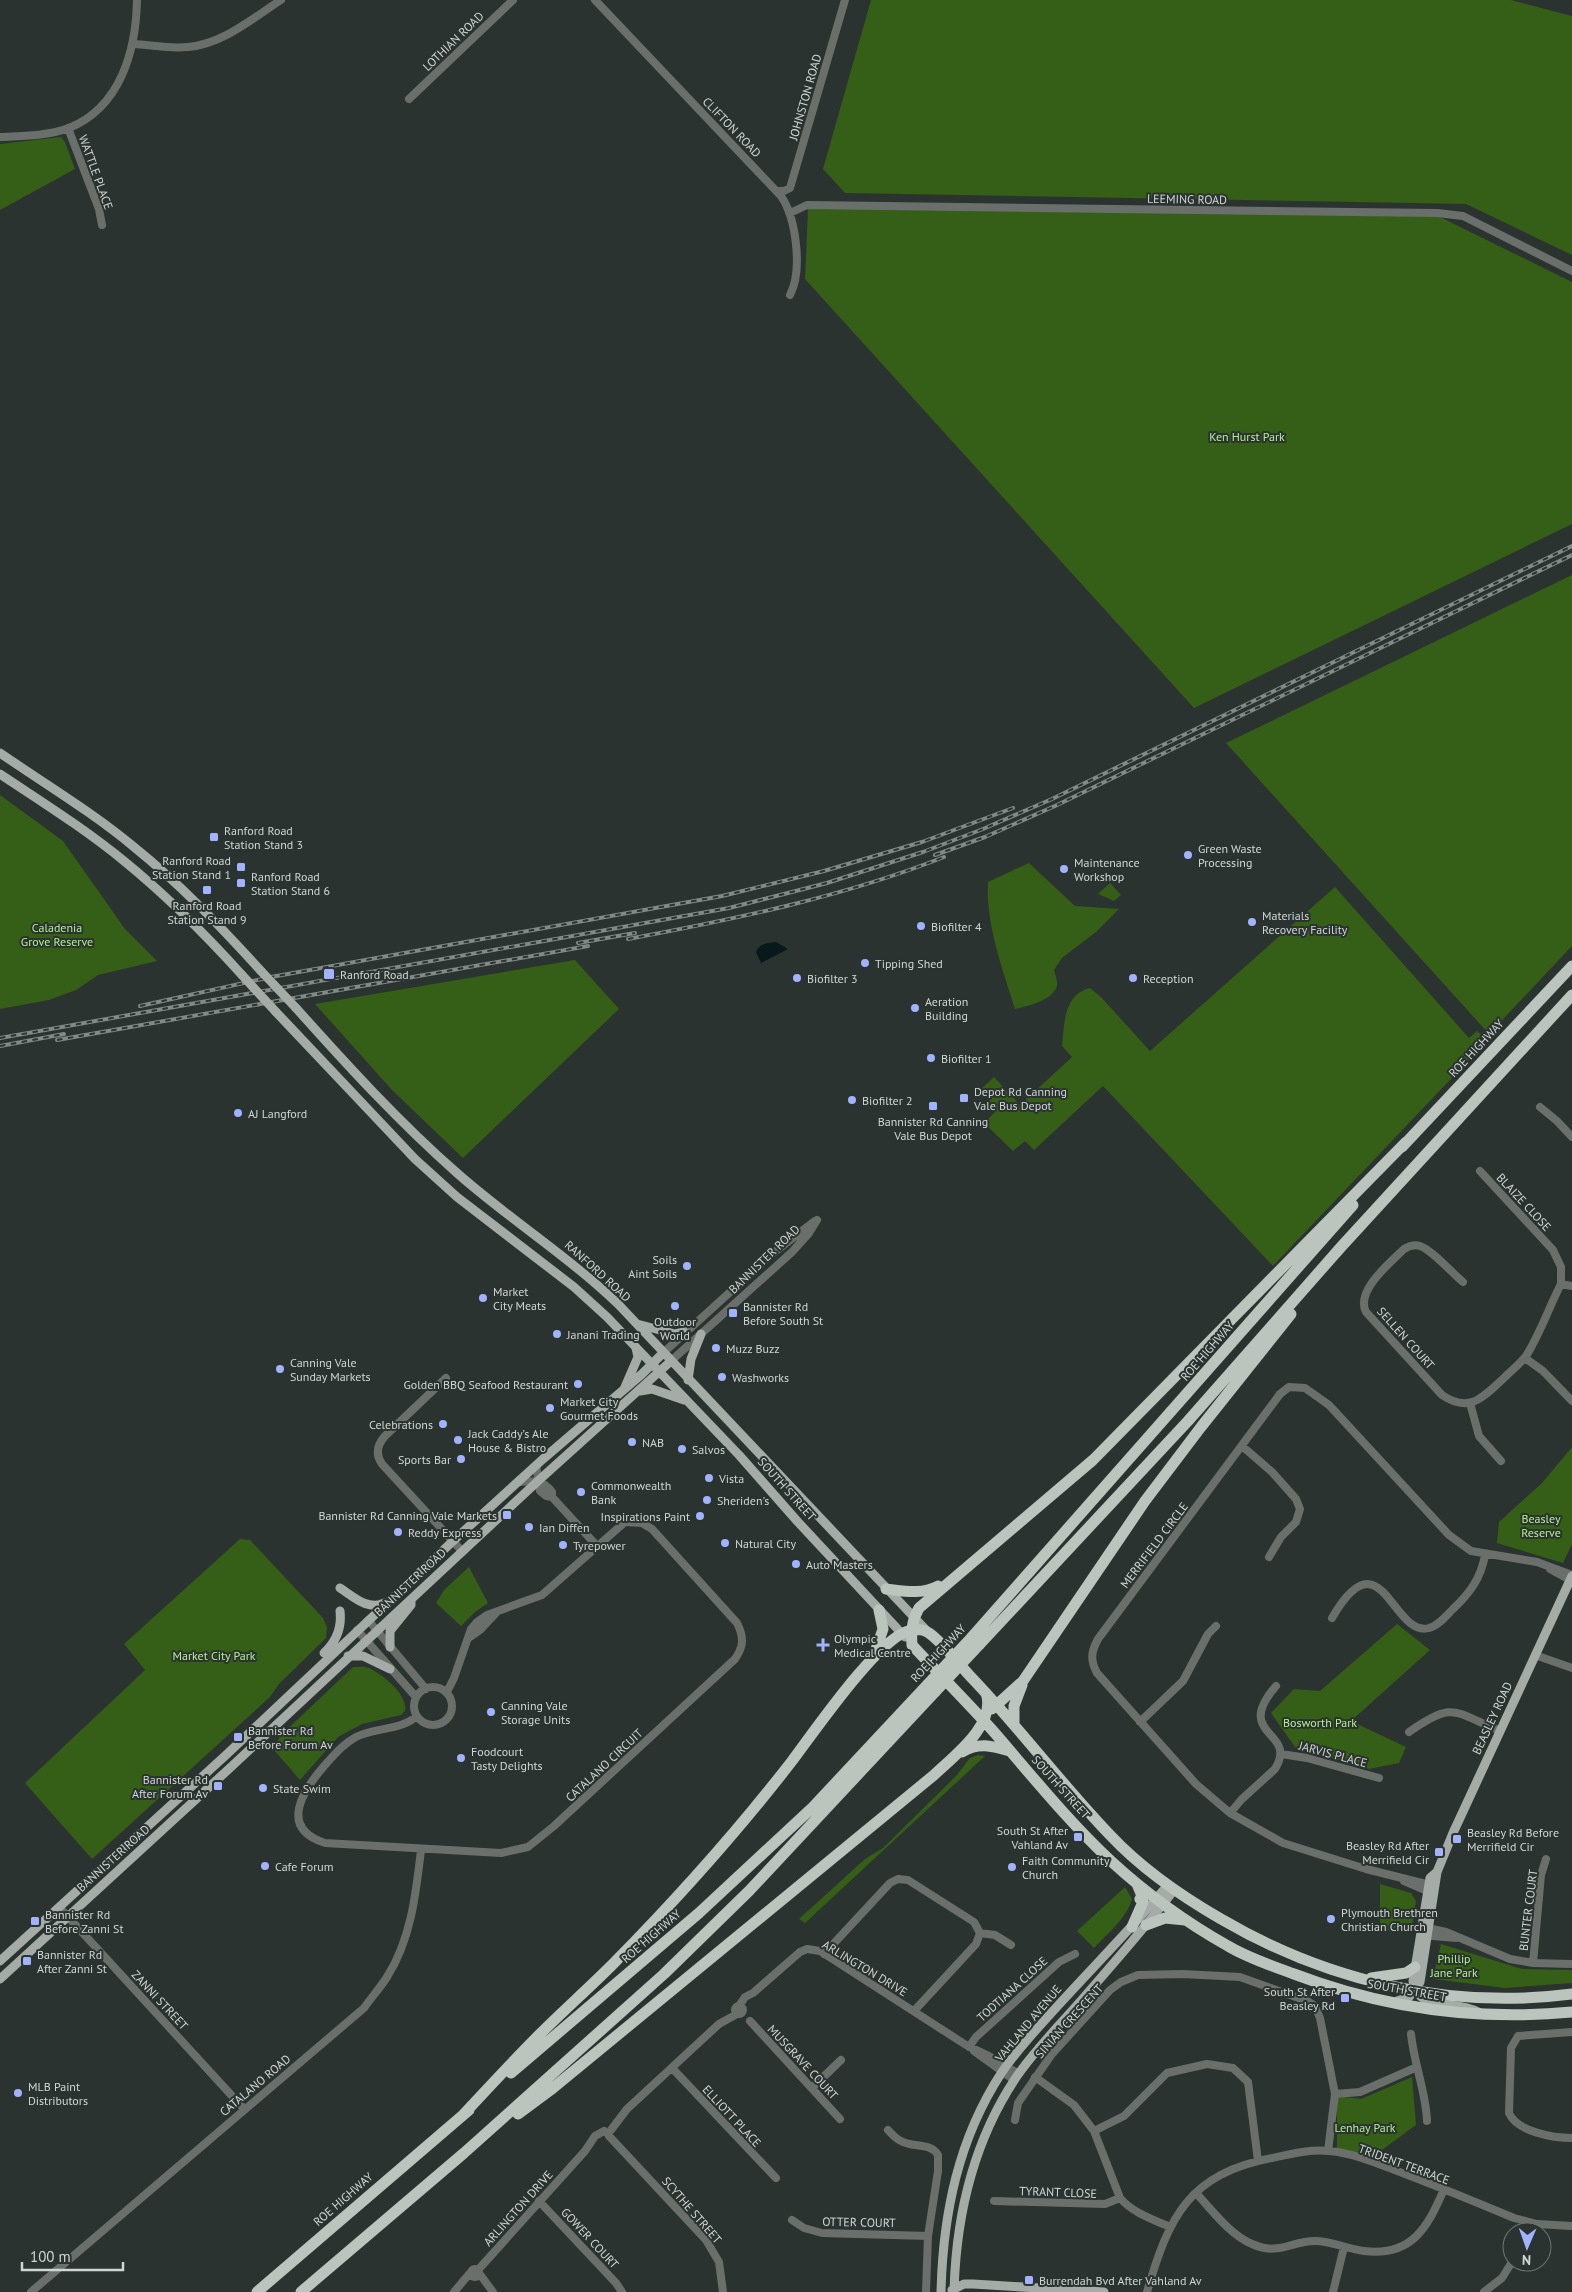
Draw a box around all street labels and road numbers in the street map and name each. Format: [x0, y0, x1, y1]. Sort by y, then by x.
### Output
street label: LOTHIAN ROAD [419, 8, 487, 74]
street label: JOHNSTON ROAD [785, 52, 825, 143]
street label: CLIFTON ROAD [700, 94, 764, 160]
street label: WATTLE PLACE [76, 133, 116, 211]
street label: LEEMING ROAD [1147, 191, 1227, 207]
street label: ROE HIGHWAY [1445, 1016, 1507, 1080]
street label: BLAIZE CLOSE [1494, 1170, 1554, 1234]
street label: BANNISTER ROAD [725, 1221, 803, 1297]
street label: RANFORD ROAD [562, 1237, 634, 1305]
street label: SELLEN COURT [1374, 1304, 1438, 1372]
street label: ROE HIGHWAY [1177, 1318, 1237, 1384]
street label: SOUTH STREET [755, 1454, 820, 1524]
street label: MERRIFIELD CIRCLE [1117, 1499, 1191, 1591]
street label: BANNISTER ROAD [371, 1545, 449, 1619]
street label: ROE HIGHWAY [907, 1621, 969, 1685]
street label: BEASLEY ROAD [1469, 1679, 1515, 1757]
street label: CATALANO CIRCUIT [562, 1725, 646, 1805]
street label: JARVIS PLACE [1296, 1737, 1369, 1770]
street label: SOUTH STREET [1029, 1752, 1094, 1822]
street label: BANNISTER ROAD [73, 1821, 153, 1895]
street label: BUNTER COURT [1516, 1868, 1540, 1952]
street label: ROE HIGHWAY [618, 1906, 684, 1966]
street label: ARLINGTON DRIVE [820, 1937, 910, 1999]
street label: TODTIANA CLOSE [974, 1953, 1050, 2025]
street label: ZANNI STREET [129, 1967, 192, 2033]
street label: SOUTH STREET [1366, 1976, 1448, 2004]
street label: SINIAN CRESCENT [1032, 1981, 1106, 2061]
street label: VAHLAND AVENUE [991, 1982, 1064, 2065]
street label: MUSGRAVE COURT [765, 2022, 842, 2103]
street label: CATALANO ROAD [217, 2051, 294, 2119]
street label: ELLIOTT PLACE [699, 2082, 765, 2150]
street label: TRIDENT TERRACE [1356, 2141, 1452, 2187]
street label: ARLINGTON DRIVE [480, 2167, 556, 2249]
street label: ROE HIGHWAY [310, 2169, 376, 2229]
street label: SCYTHE STREET [659, 2174, 725, 2247]
street label: TYRANT CLOSE [1019, 2183, 1097, 2201]
street label: GOWER COURT [558, 2204, 622, 2272]
street label: OTTER COURT [822, 2214, 896, 2230]

